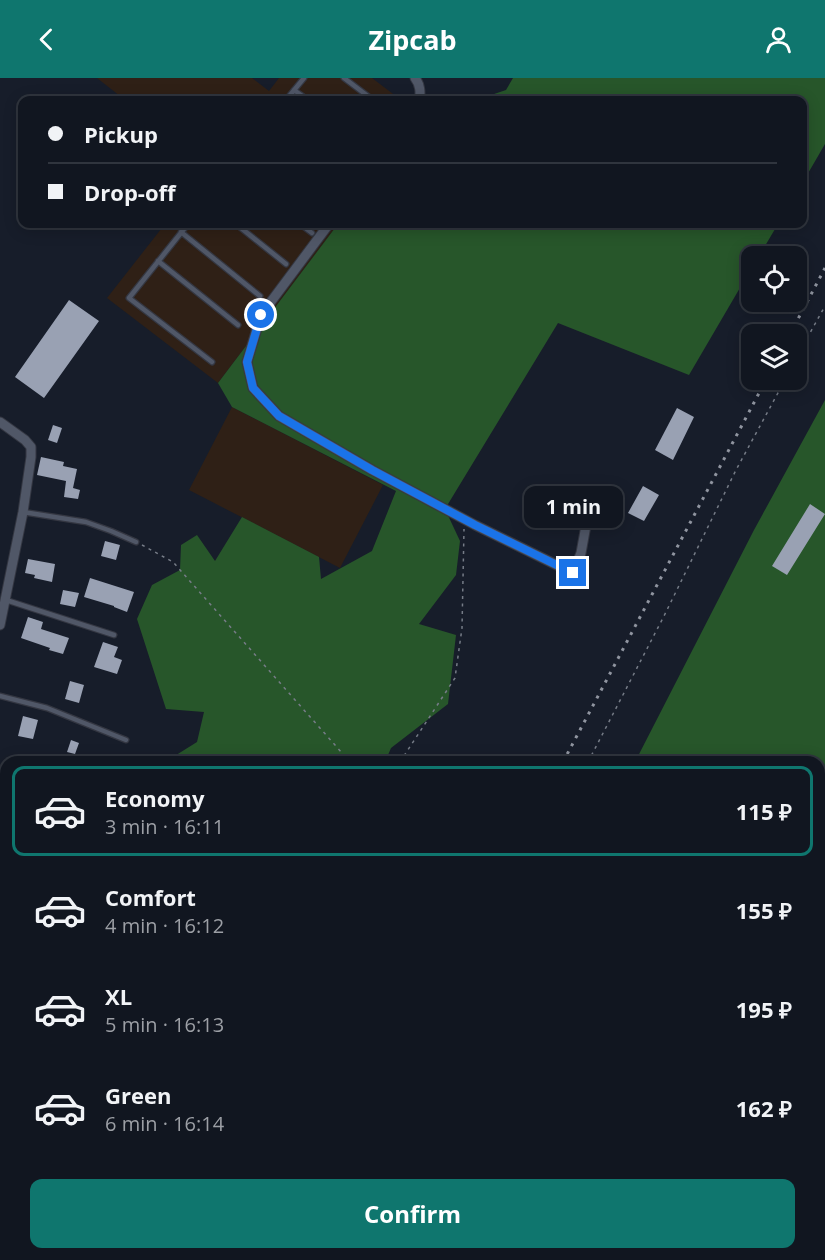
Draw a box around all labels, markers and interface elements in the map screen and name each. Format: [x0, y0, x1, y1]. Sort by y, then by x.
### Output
text: Zipcab [368, 21, 457, 58]
icon: back [30, 23, 63, 56]
icon: person [762, 23, 795, 56]
text: Pickup [84, 119, 158, 149]
text: Drop-off [84, 177, 176, 207]
map controls [741, 246, 807, 390]
button: locate [741, 246, 807, 312]
route start [247, 301, 274, 328]
button: layers [741, 324, 807, 390]
callout: 1 min [524, 486, 622, 528]
text: 1 min [546, 493, 601, 520]
route end [559, 559, 586, 586]
text: Economy [105, 783, 204, 813]
icon: car [33, 784, 87, 838]
text: 115 ₽ [736, 796, 792, 826]
text: 3 min · 16:11 [105, 813, 224, 840]
text: Comfort [105, 882, 196, 912]
icon: car [33, 883, 87, 937]
text: 155 ₽ [736, 895, 792, 925]
text: 4 min · 16:12 [105, 912, 224, 939]
text: XL [105, 981, 132, 1011]
icon: car [33, 982, 87, 1036]
text: 195 ₽ [736, 994, 792, 1024]
text: 5 min · 16:13 [105, 1011, 224, 1038]
text: Green [105, 1080, 171, 1110]
icon: car [33, 1081, 87, 1135]
text: 162 ₽ [736, 1093, 792, 1123]
text: 6 min · 16:14 [105, 1110, 224, 1137]
button: Confirm [30, 1179, 795, 1248]

